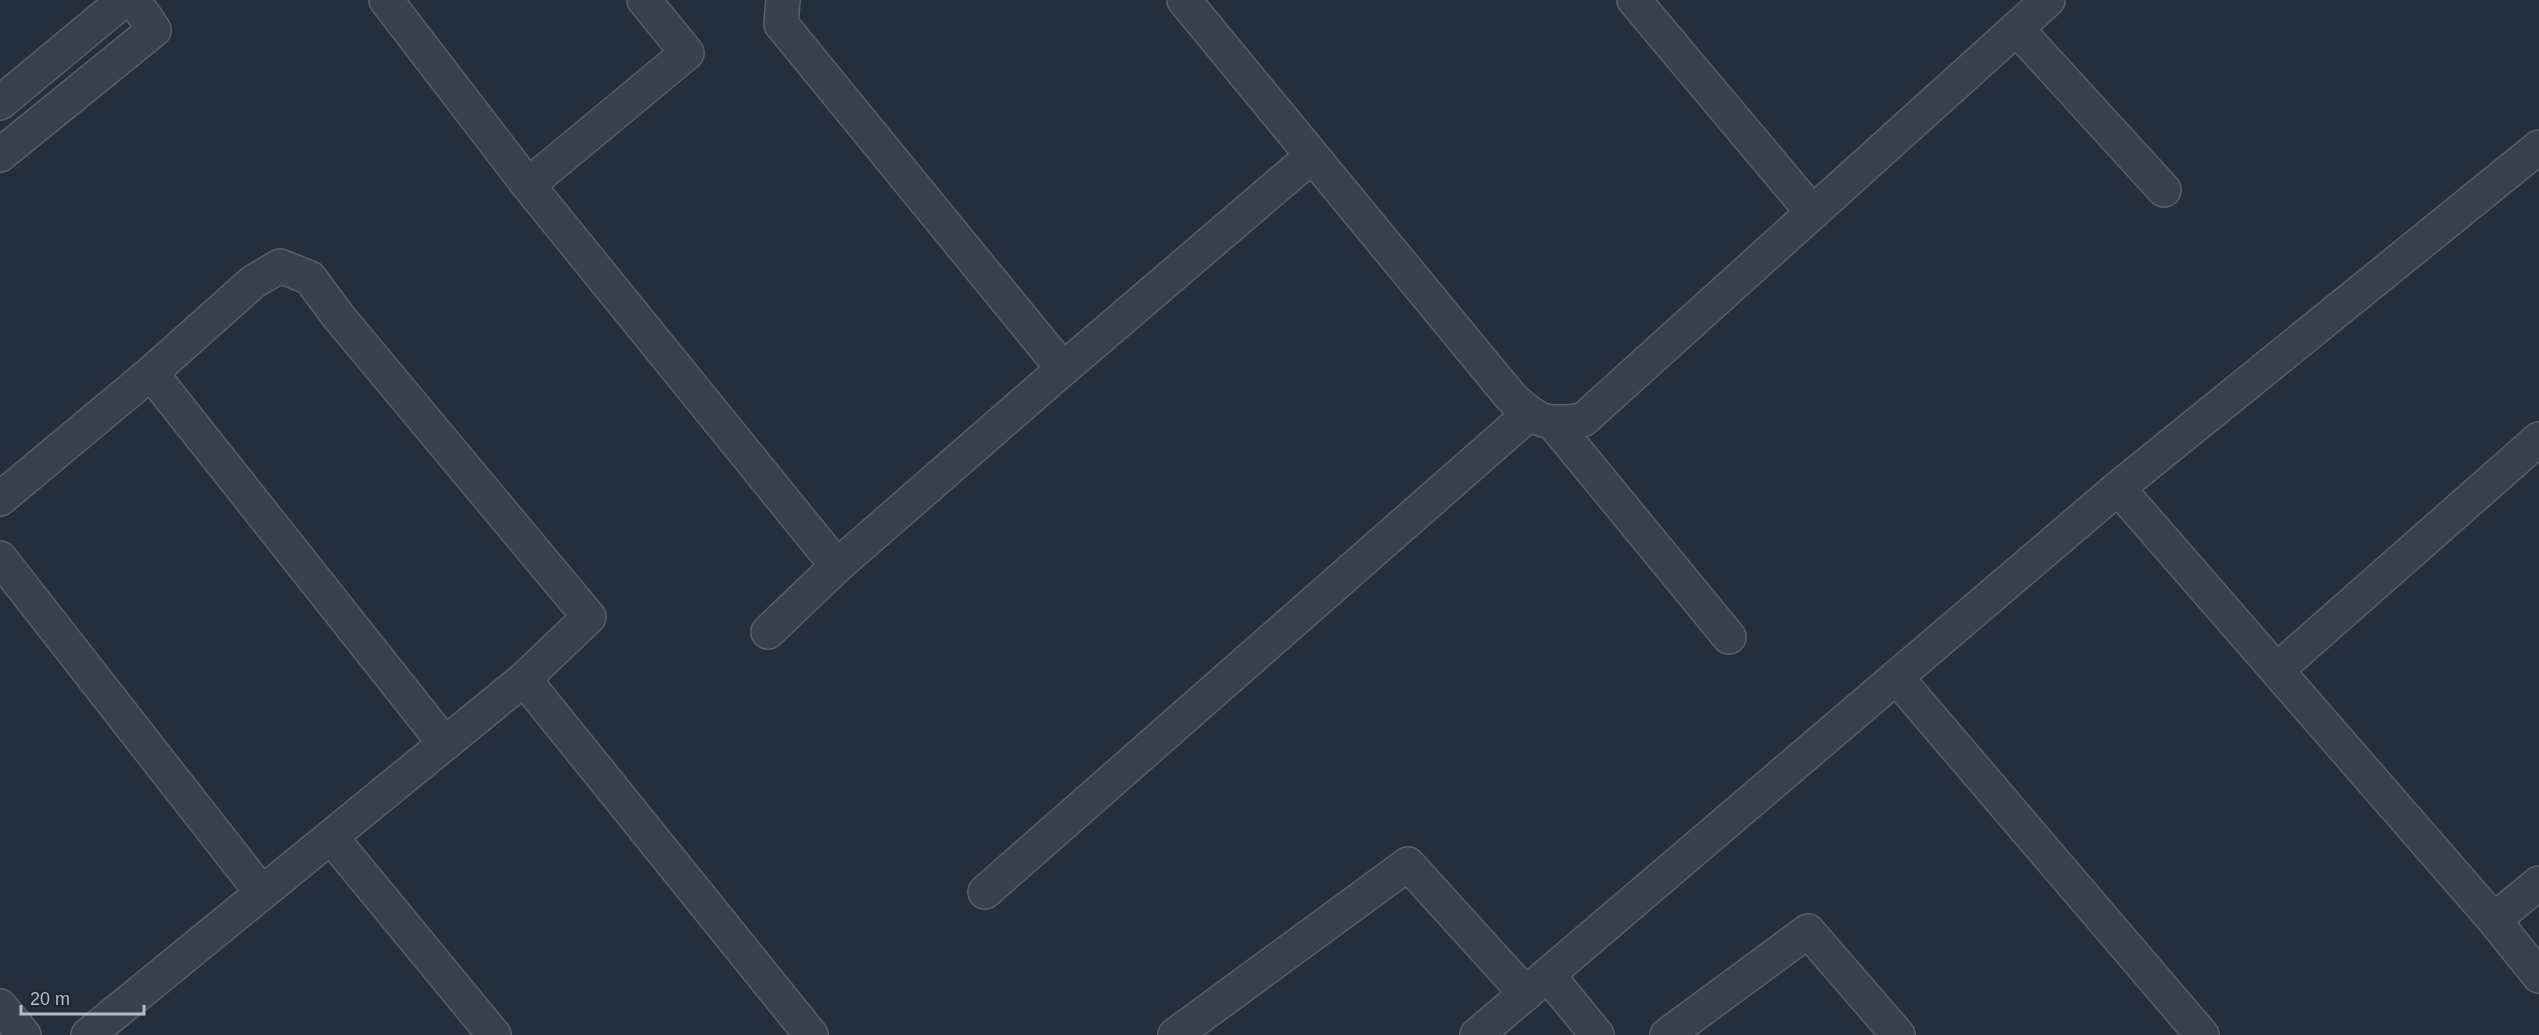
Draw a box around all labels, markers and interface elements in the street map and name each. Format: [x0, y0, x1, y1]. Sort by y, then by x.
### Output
scale bar [21, 978, 144, 1016]
text: 20 m [30, 989, 70, 1009]

